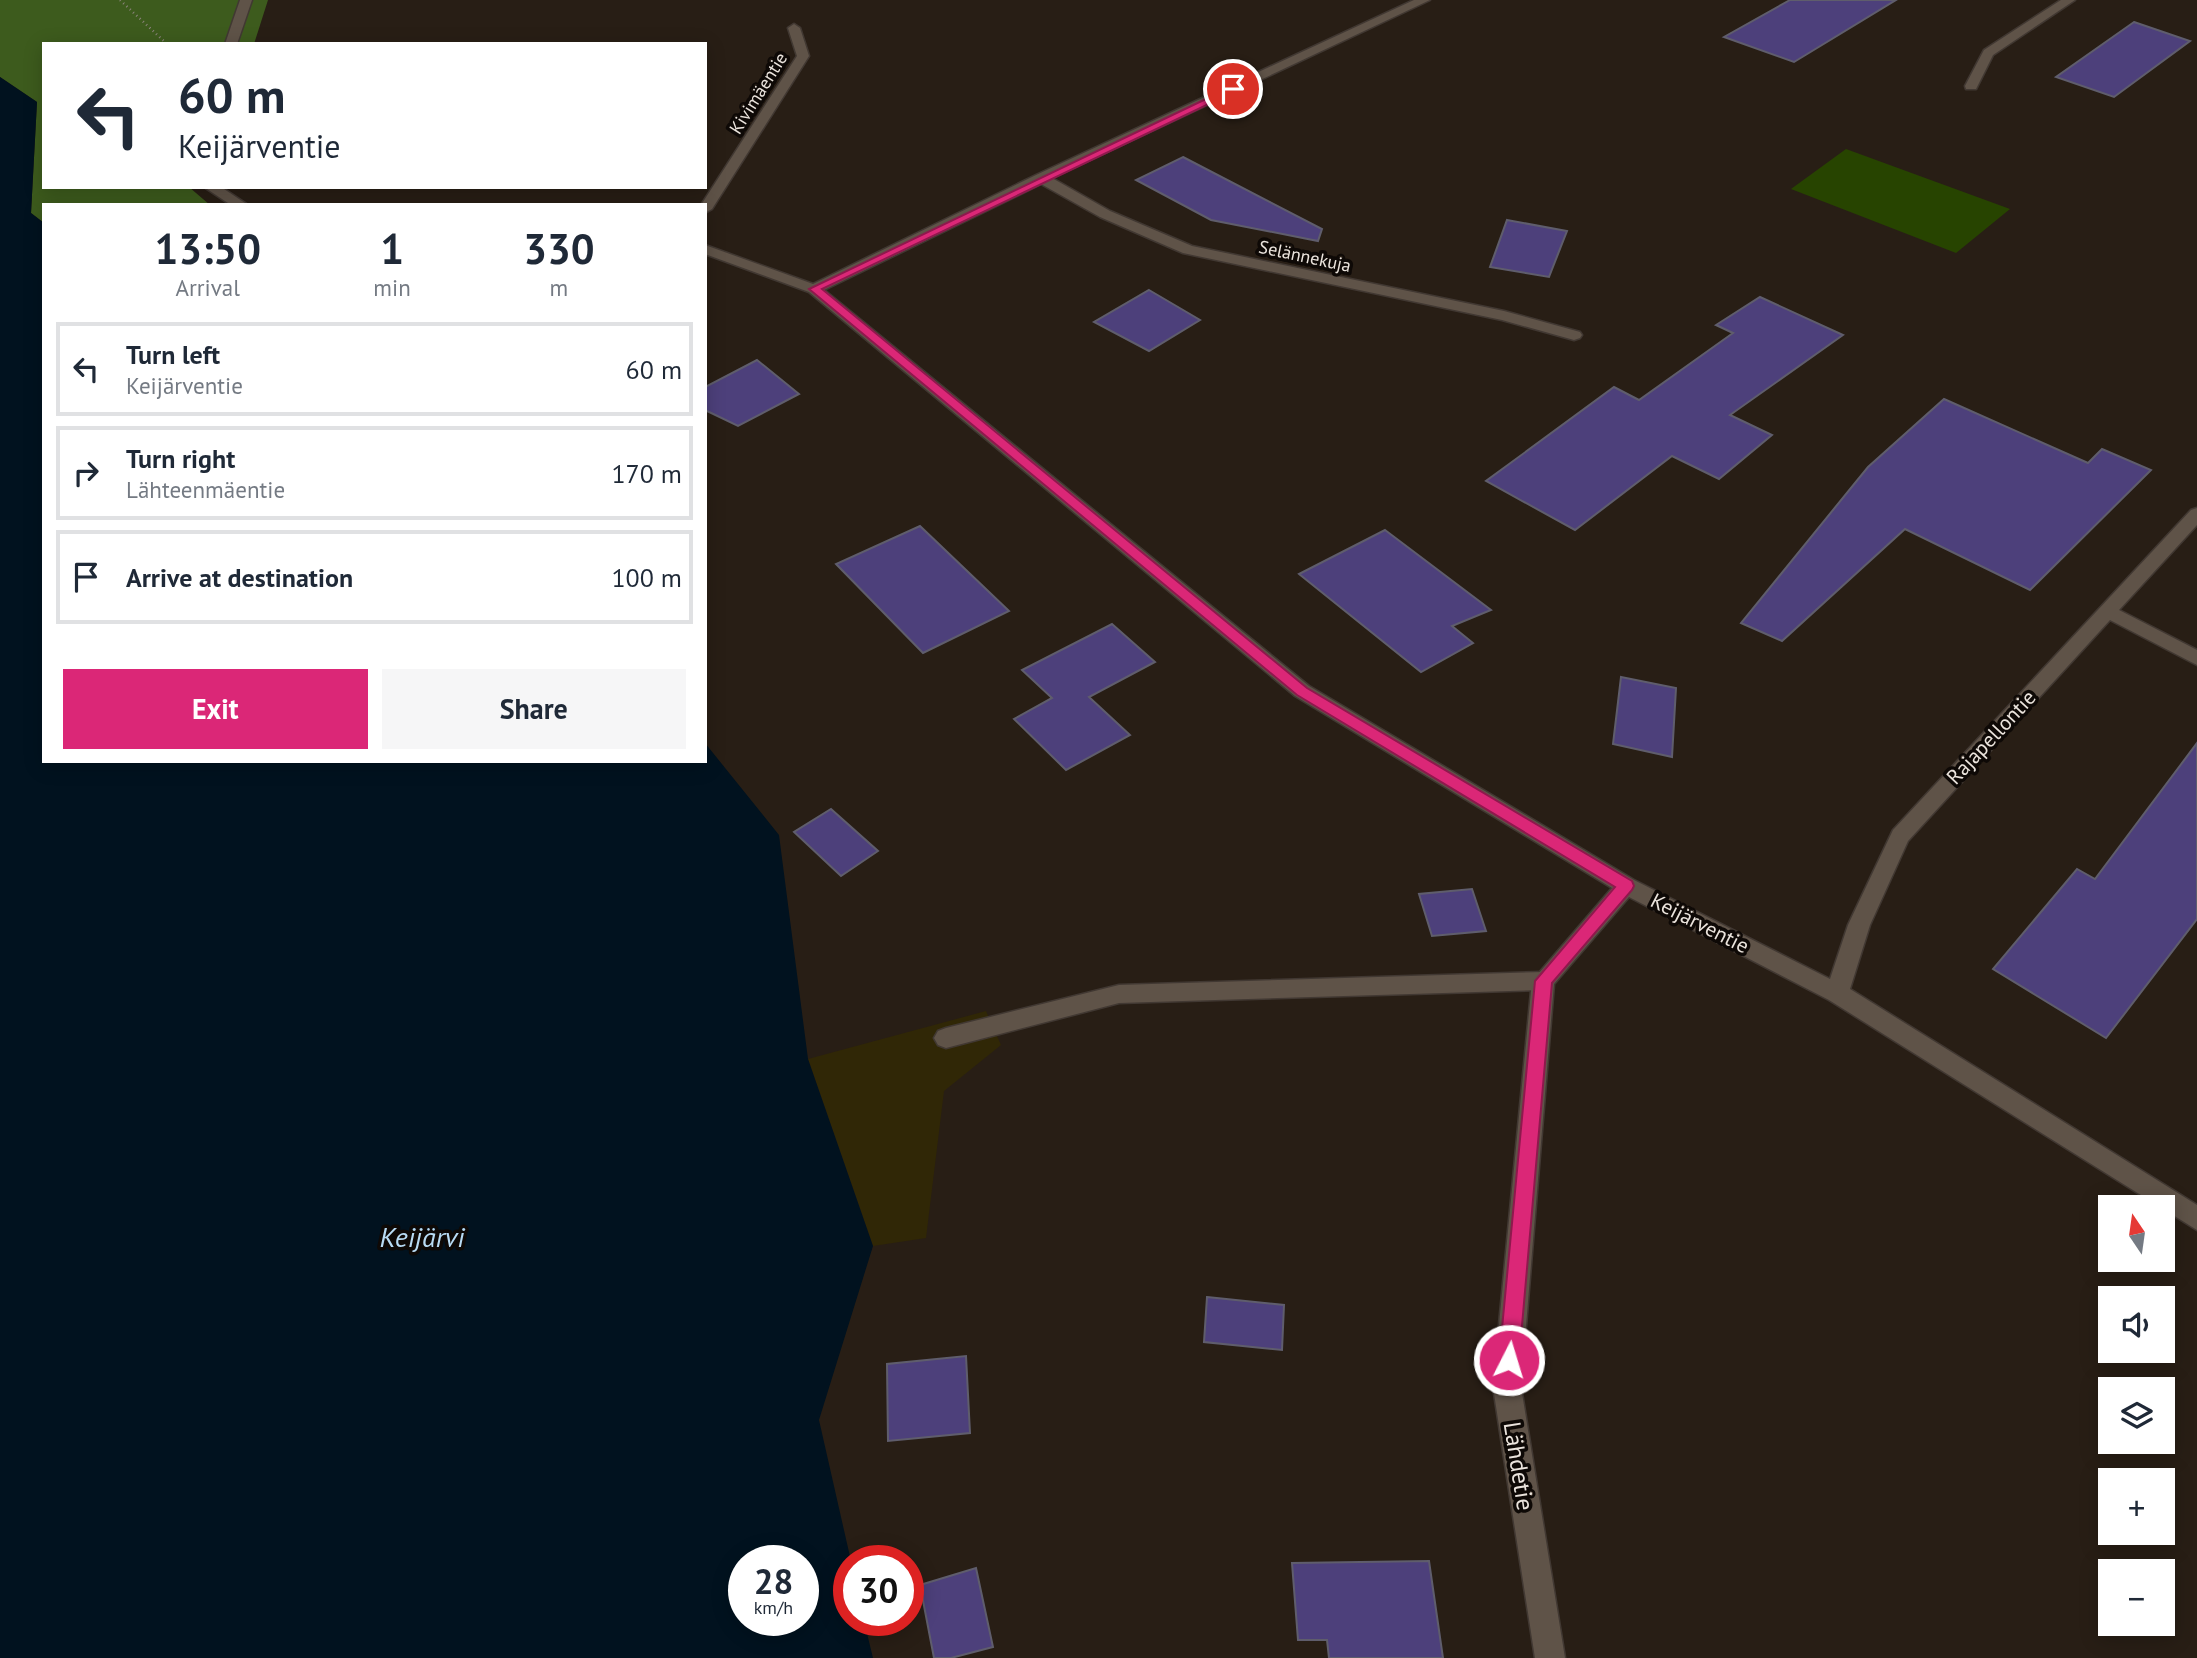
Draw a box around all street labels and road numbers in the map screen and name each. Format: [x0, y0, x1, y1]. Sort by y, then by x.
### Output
street label: Kivimäentie [724, 48, 792, 138]
street label: Selännekuja [1257, 235, 1353, 277]
street label: Rajapellontie [1940, 684, 2042, 790]
street label: Keijärventie [1646, 887, 1754, 959]
street label: Lähdetie [1497, 1419, 1541, 1513]

